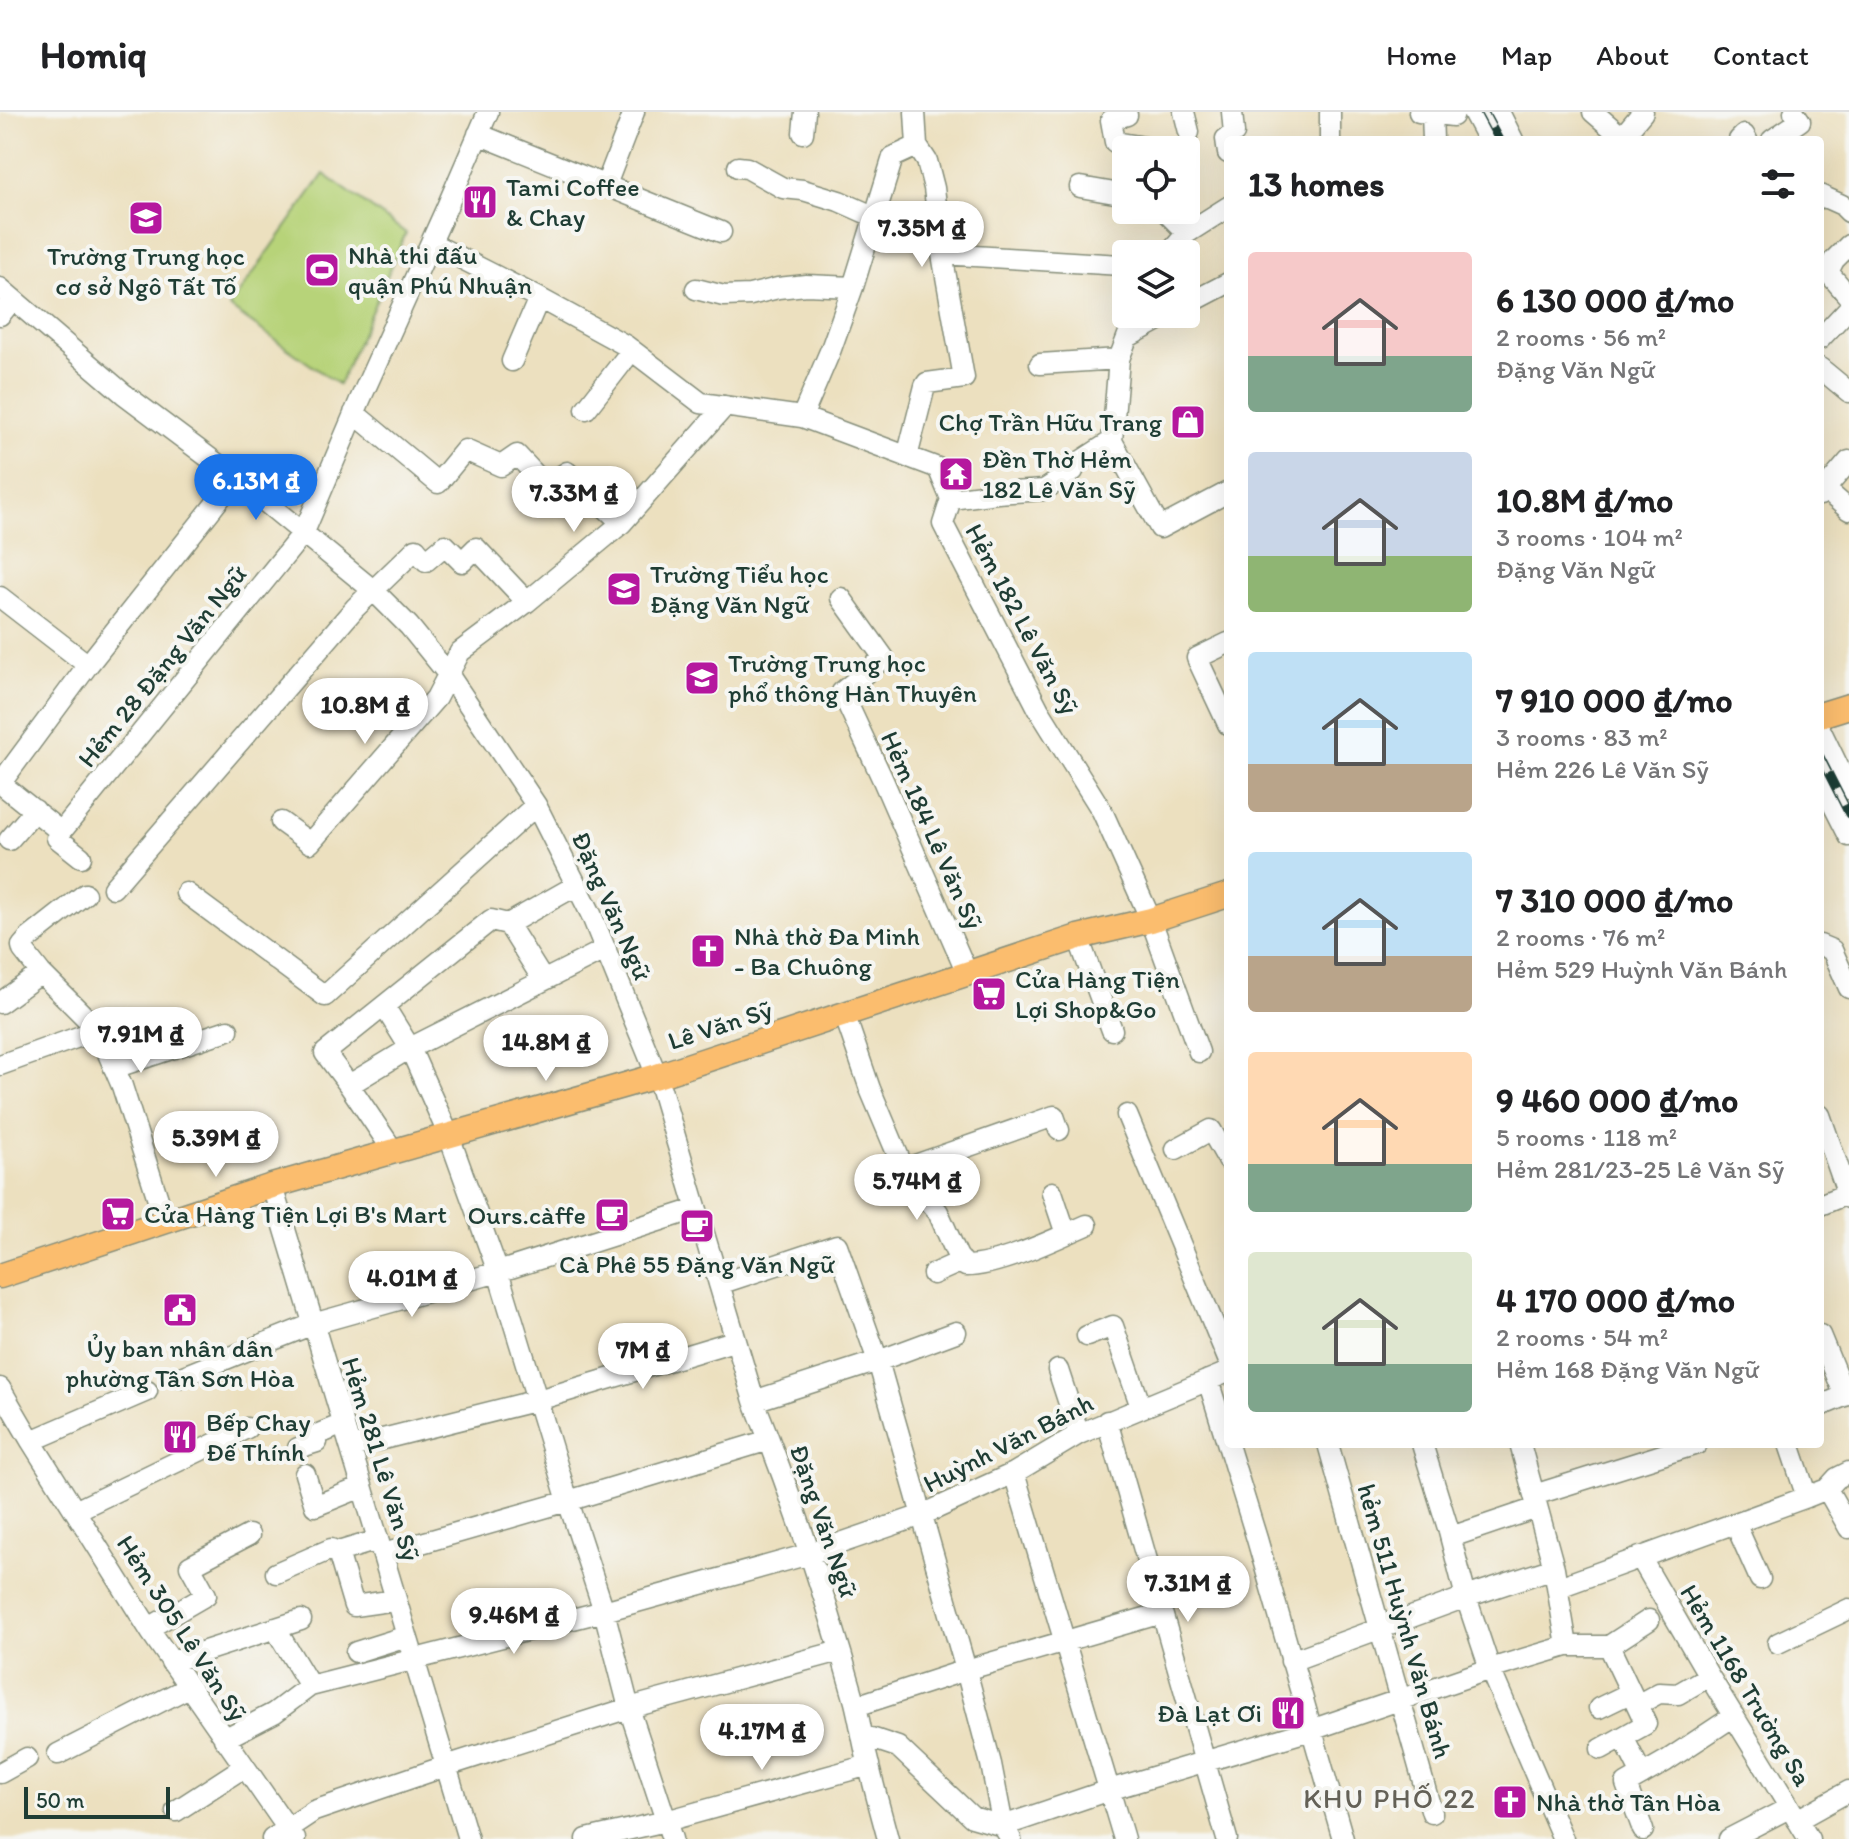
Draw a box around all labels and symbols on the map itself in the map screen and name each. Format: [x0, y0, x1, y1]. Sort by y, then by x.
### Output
place label: Tami Coffee & Chay [506, 171, 640, 233]
restaurant icon: Tami Coffee & Chay [461, 183, 499, 221]
school or university icon: Trường Trung học cơ sở Ngô Tất Tố [127, 199, 165, 237]
pin: 7.35M ₫ [848, 201, 996, 269]
place label: Nhà thi đấu quận Phú Nhuận [348, 239, 532, 301]
place label: Trường Trung học cơ sở Ngô Tất Tố [47, 240, 245, 302]
sports icon: Nhà thi đấu quận Phú Nhuận [303, 251, 341, 289]
shop icon: Chợ Trần Hữu Trang [1169, 403, 1207, 441]
place label: Chợ Trần Hữu Trang [938, 406, 1163, 438]
place label: Đền Thờ Hẻm 182 Lê Văn Sỹ [982, 443, 1135, 505]
pin: 6.13M ₫ [182, 454, 330, 522]
temple icon: Đền Thờ Hẻm 182 Lê Văn Sỹ [937, 455, 975, 493]
pin: 7.33M ₫ [500, 466, 648, 534]
street label: Hẻm 182 Lê Văn Sỹ [958, 518, 1086, 720]
street label: Hẻm 28 Đặng Văn Ngữ [70, 558, 254, 774]
place label: Trường Tiểu học Đặng Văn Ngữ [650, 558, 829, 620]
school or university icon: Trường Tiểu học Đặng Văn Ngữ [605, 570, 643, 608]
place label: Trường Trung học phổ thông Hàn Thuyên [728, 647, 977, 709]
school or university icon: Trường Trung học phổ thông Hàn Thuyên [683, 659, 721, 697]
pin: 10.8M ₫ [291, 678, 439, 746]
street label: Hẻm 184 Lê Văn Sỹ [874, 726, 990, 934]
street label: Đặng Văn Ngữ [565, 827, 659, 986]
place label: Nhà thờ Đa Minh - Ba Chuông [734, 920, 920, 982]
church icon: Nhà thờ Đa Minh - Ba Chuông [689, 932, 727, 970]
place label: Cửa Hàng Tiện Lợi Shop&Go [1015, 963, 1180, 1025]
supermarket icon: Cửa Hàng Tiện Lợi Shop&Go [970, 975, 1008, 1013]
street label: Lê Văn Sỹ [664, 993, 776, 1057]
pin: 7.91M ₫ [67, 1007, 215, 1075]
pin: 14.8M ₫ [472, 1015, 620, 1083]
pin: 5.39M ₫ [142, 1111, 290, 1179]
pin: 5.74M ₫ [843, 1154, 991, 1222]
supermarket icon: Cửa Hàng Tiện Lợi B's Mart [99, 1195, 137, 1233]
cafe icon: Ours.càffe [593, 1196, 631, 1234]
place label: Cửa Hàng Tiện Lợi B's Mart [144, 1198, 447, 1230]
place label: Ours.càffe [467, 1199, 586, 1231]
cafe icon: Cà Phê 55 Đặng Văn Ngữ [678, 1207, 716, 1245]
place label: Cà Phê 55 Đặng Văn Ngữ [559, 1248, 836, 1280]
pin: 4.01M ₫ [338, 1251, 486, 1319]
public building icon: Ủy ban nhân dân phường Tân Sơn Hòa [161, 1291, 199, 1329]
pin: 7M ₫ [596, 1323, 690, 1391]
place label: Ủy ban nhân dân phường Tân Sơn Hòa [66, 1332, 295, 1394]
street label: Hẻm 281 Lê Văn Sỹ [335, 1353, 427, 1565]
street label: Huỳnh Văn Bánh [918, 1386, 1098, 1500]
place label: Bếp Chay Đế Thính [206, 1406, 311, 1468]
restaurant icon: Bếp Chay Đế Thính [161, 1418, 199, 1456]
street label: Đặng Văn Ngữ [783, 1440, 865, 1602]
street label: hẻm 511 Huỳnh Văn Bánh [1350, 1480, 1460, 1762]
street label: Hẻm 305 Lê Văn Sỹ [110, 1529, 254, 1727]
pin: 7.31M ₫ [1114, 1556, 1262, 1624]
street label: Hẻm 1168 Trường Sa [1673, 1578, 1819, 1792]
pin: 9.46M ₫ [440, 1588, 588, 1656]
restaurant icon: Đà Lạt Ơi [1269, 1694, 1307, 1732]
place label: Đà Lạt Ơi [1157, 1697, 1262, 1729]
pin: 4.17M ₫ [688, 1704, 836, 1772]
district label: KHU PHỐ 22 [1303, 1781, 1477, 1815]
scale bar [24, 1783, 170, 1819]
church icon: Nhà thờ Tân Hòa [1491, 1783, 1529, 1821]
place label: Nhà thờ Tân Hòa [1536, 1786, 1721, 1818]

